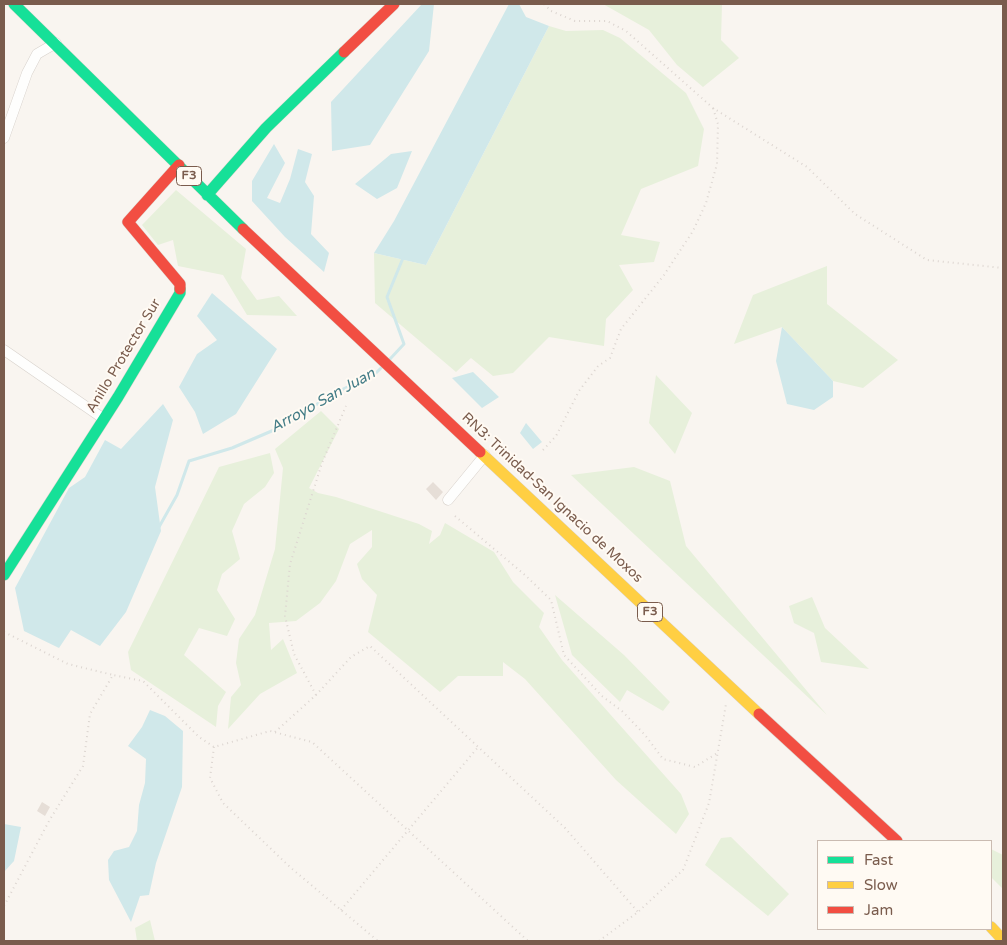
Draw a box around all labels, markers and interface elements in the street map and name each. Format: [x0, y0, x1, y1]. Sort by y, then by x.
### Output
road number: F3 [176, 167, 202, 186]
street label: Anillo Protector Sur [83, 296, 165, 416]
water label: Arroyo San Juan [268, 365, 378, 437]
street label: RN3: Trinidad-San Ignacio de Moxos [458, 410, 646, 586]
road number: F3 [638, 602, 662, 622]
legend [817, 840, 992, 930]
text: Fast [864, 851, 893, 869]
text: Slow [864, 876, 898, 894]
text: Jam [864, 901, 893, 919]

